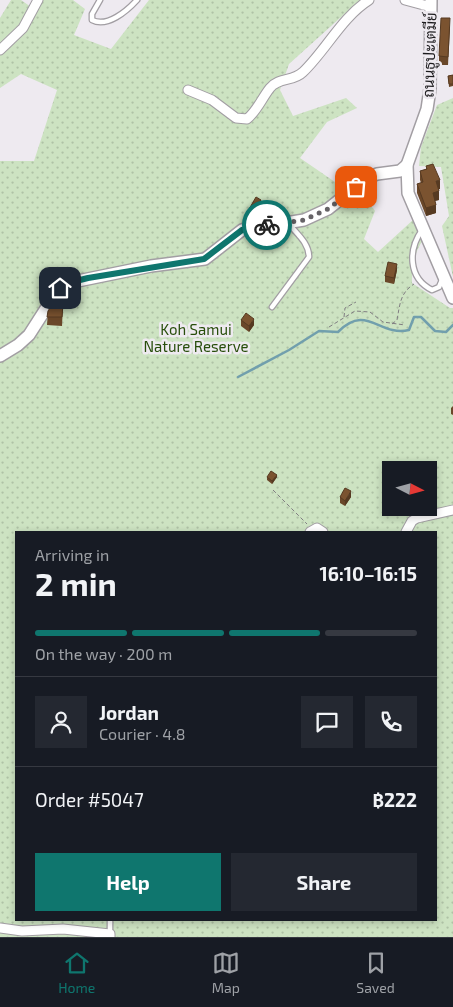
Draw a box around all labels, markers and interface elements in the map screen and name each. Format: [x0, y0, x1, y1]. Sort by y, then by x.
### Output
street label: ถนนธูปะเตมีย์ [419, 12, 441, 98]
pin [335, 166, 377, 208]
icon: bag [342, 173, 370, 201]
courier [242, 200, 292, 250]
icon: bike [253, 211, 281, 239]
pin [39, 267, 81, 309]
icon: home [46, 274, 74, 302]
park label: Koh Samui Nature Reserve [143, 320, 249, 355]
north arrow [382, 461, 438, 516]
map controls [382, 461, 437, 516]
text: Arriving in [35, 545, 109, 564]
text: 16:10–16:15 [319, 562, 417, 585]
text: 2 min [35, 564, 117, 602]
text: On the way · 200 m [35, 644, 172, 663]
button: person [35, 696, 87, 748]
button: chat [301, 696, 353, 748]
button: phone [365, 696, 417, 748]
text: Jordan [99, 701, 159, 724]
text: Courier · 4.8 [99, 724, 186, 743]
text: Order #5047 [35, 788, 144, 811]
text: ฿222 [372, 788, 417, 811]
button: Help [35, 853, 221, 911]
button: Share [231, 853, 417, 911]
tab: Home [58, 949, 95, 996]
tab: Map [212, 949, 240, 996]
tab: Saved [356, 949, 395, 996]

